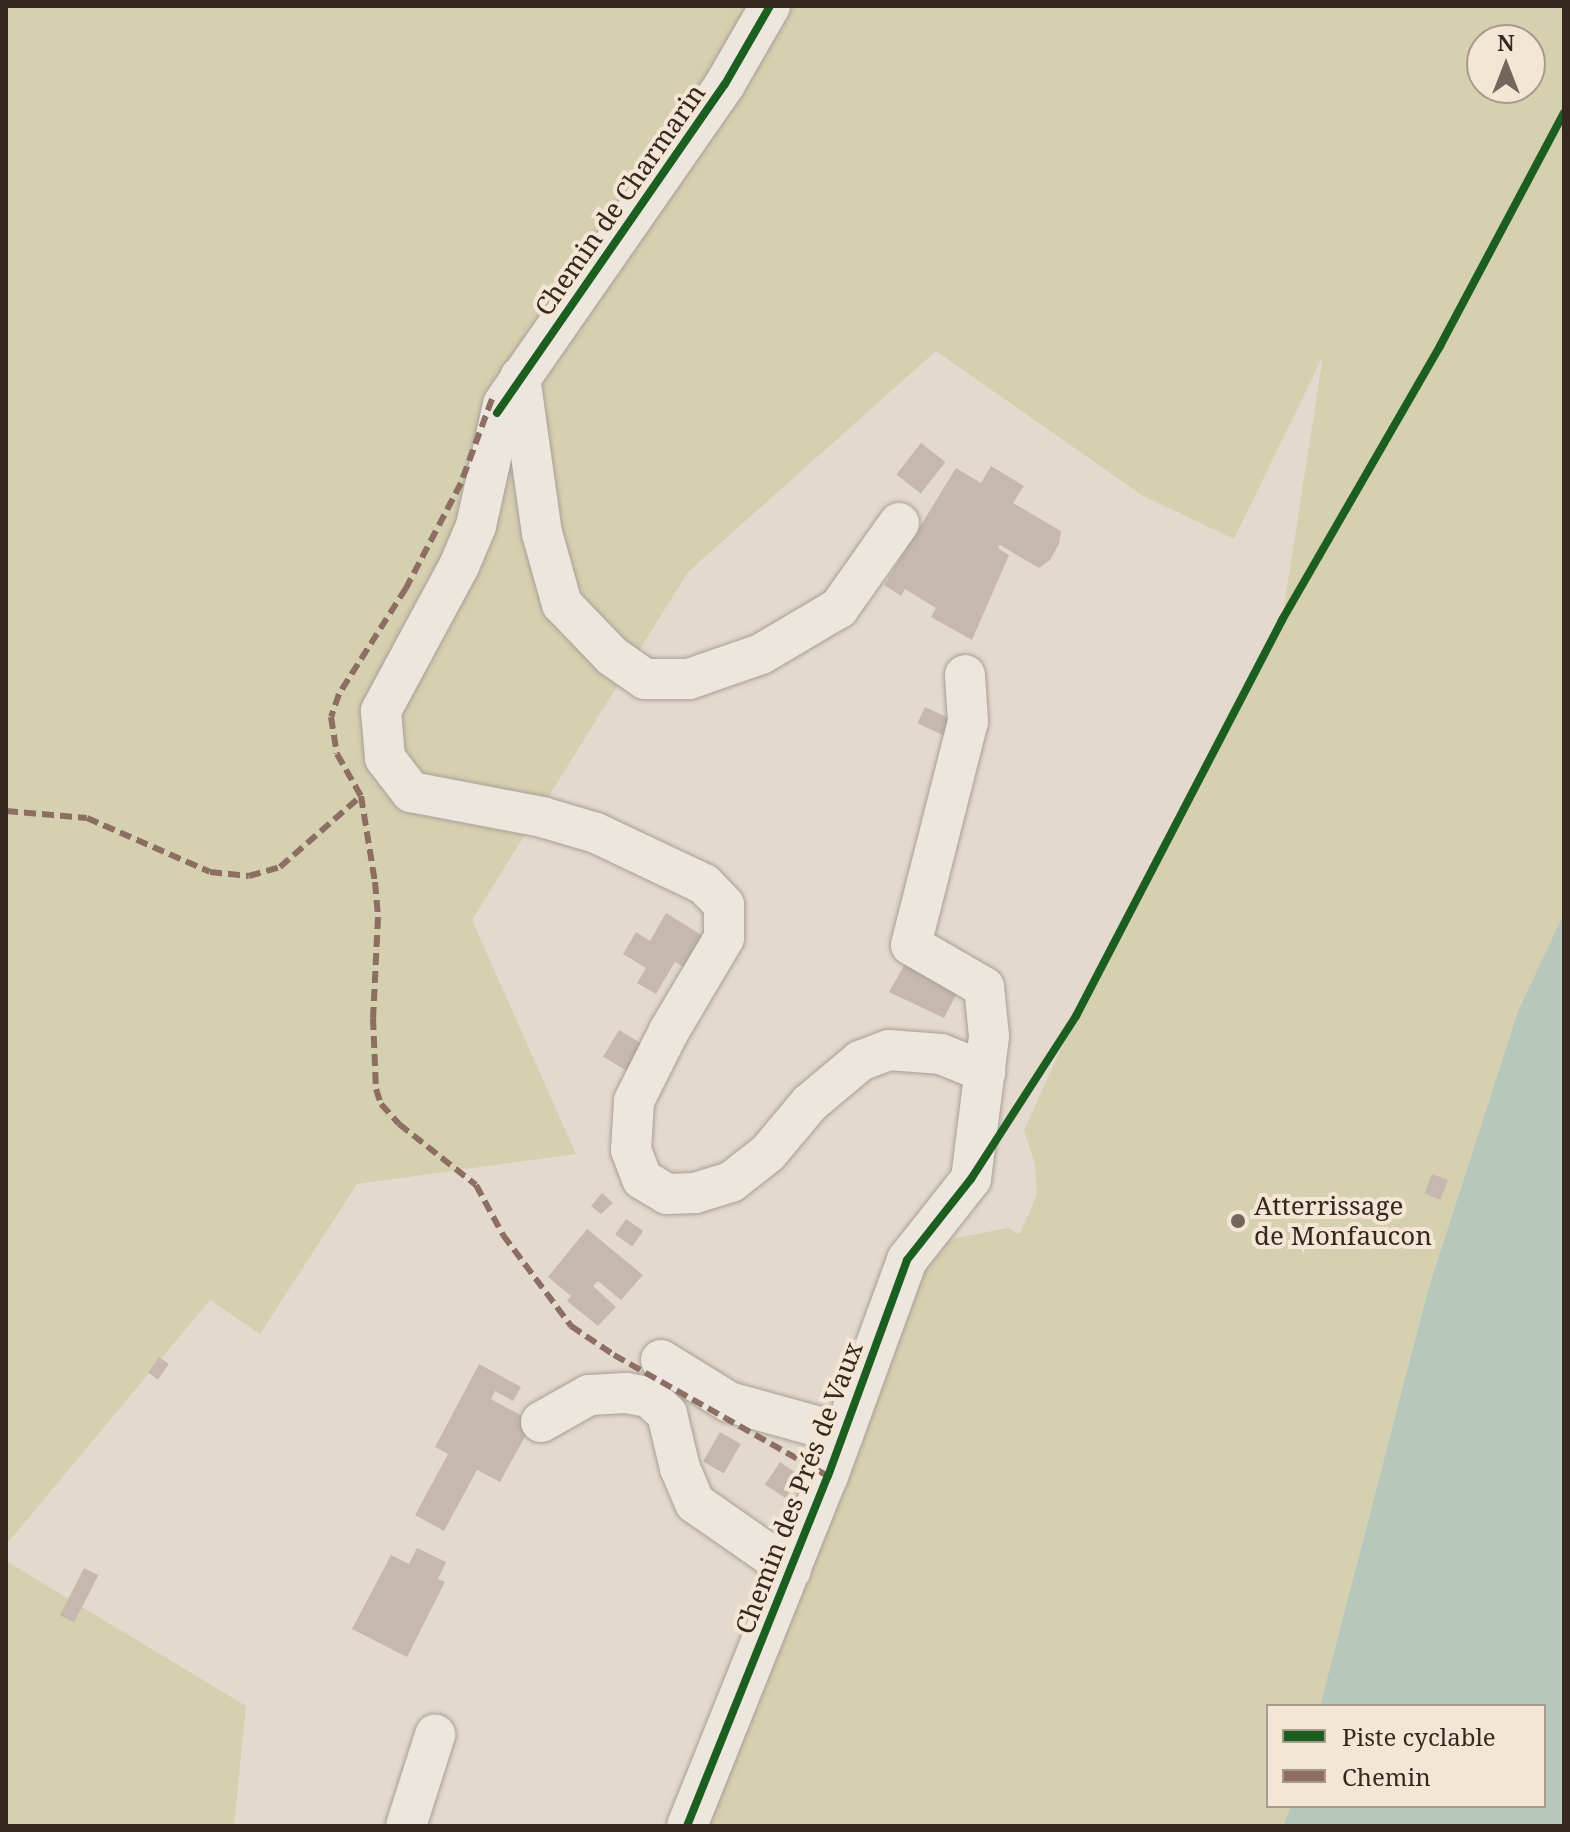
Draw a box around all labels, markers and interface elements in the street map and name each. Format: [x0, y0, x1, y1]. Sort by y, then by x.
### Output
north arrow [1466, 24, 1546, 104]
text: N [1497, 27, 1515, 57]
street label: Chemin de Charmarin [528, 78, 712, 322]
place label: Atterrissage de Monfaucon [1254, 1190, 1432, 1252]
marker: Atterrissage de Monfaucon [1229, 1212, 1247, 1230]
street label: Chemin des Prés de Vaux [729, 1338, 869, 1638]
legend [1266, 1704, 1546, 1808]
text: Piste cyclable [1342, 1720, 1496, 1753]
text: Chemin [1342, 1760, 1431, 1793]

